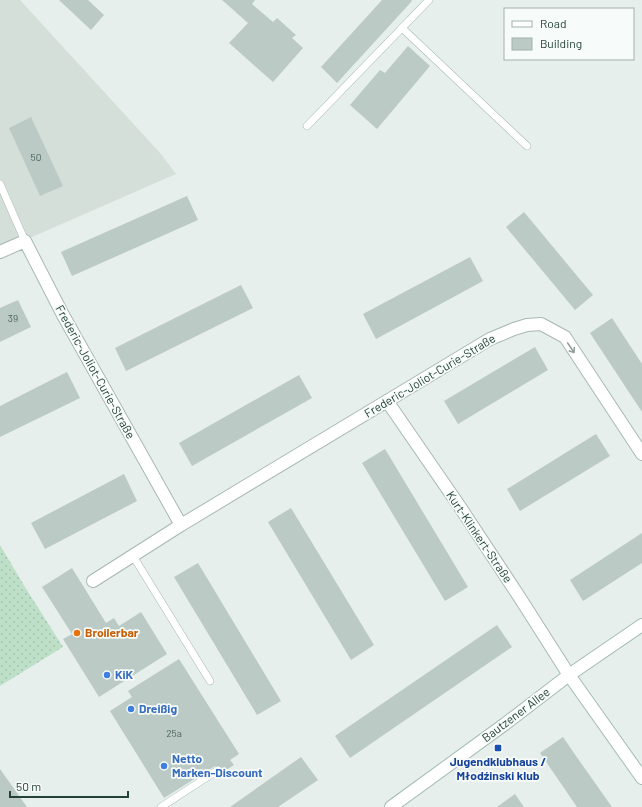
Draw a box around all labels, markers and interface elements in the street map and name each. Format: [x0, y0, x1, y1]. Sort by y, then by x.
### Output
legend [504, 8, 634, 60]
text: Road [540, 16, 567, 30]
text: Building [540, 36, 582, 50]
house number: 50 [31, 151, 41, 163]
street label: Frederic-Joliot-Curie-Straße [53, 302, 138, 441]
house number: 39 [8, 312, 18, 324]
street label: Frederic-Joliot-Curie-Straße [361, 330, 498, 420]
one-way arrow [567, 342, 575, 353]
street label: Kurt-Klinkert-Straße [444, 488, 516, 585]
place label: Broilerbar [85, 625, 139, 639]
marker: Broilerbar [72, 628, 82, 638]
place label: KiK [115, 667, 134, 681]
marker: KiK [102, 670, 112, 680]
street label: Bautzener Allee [479, 684, 552, 744]
place label: Dreißig [139, 701, 177, 715]
marker: Dreißig [126, 704, 136, 714]
house number: 25a [166, 727, 182, 739]
marker: Jugendklubhaus / Młodźinski klub [493, 743, 503, 753]
place label: Netto Marken-Discount [172, 751, 263, 779]
place label: Jugendklubhaus / Młodźinski klub [450, 754, 546, 782]
marker: Netto Marken-Discount [159, 761, 169, 771]
scale bar [10, 773, 128, 799]
text: 50 m [16, 779, 41, 793]

